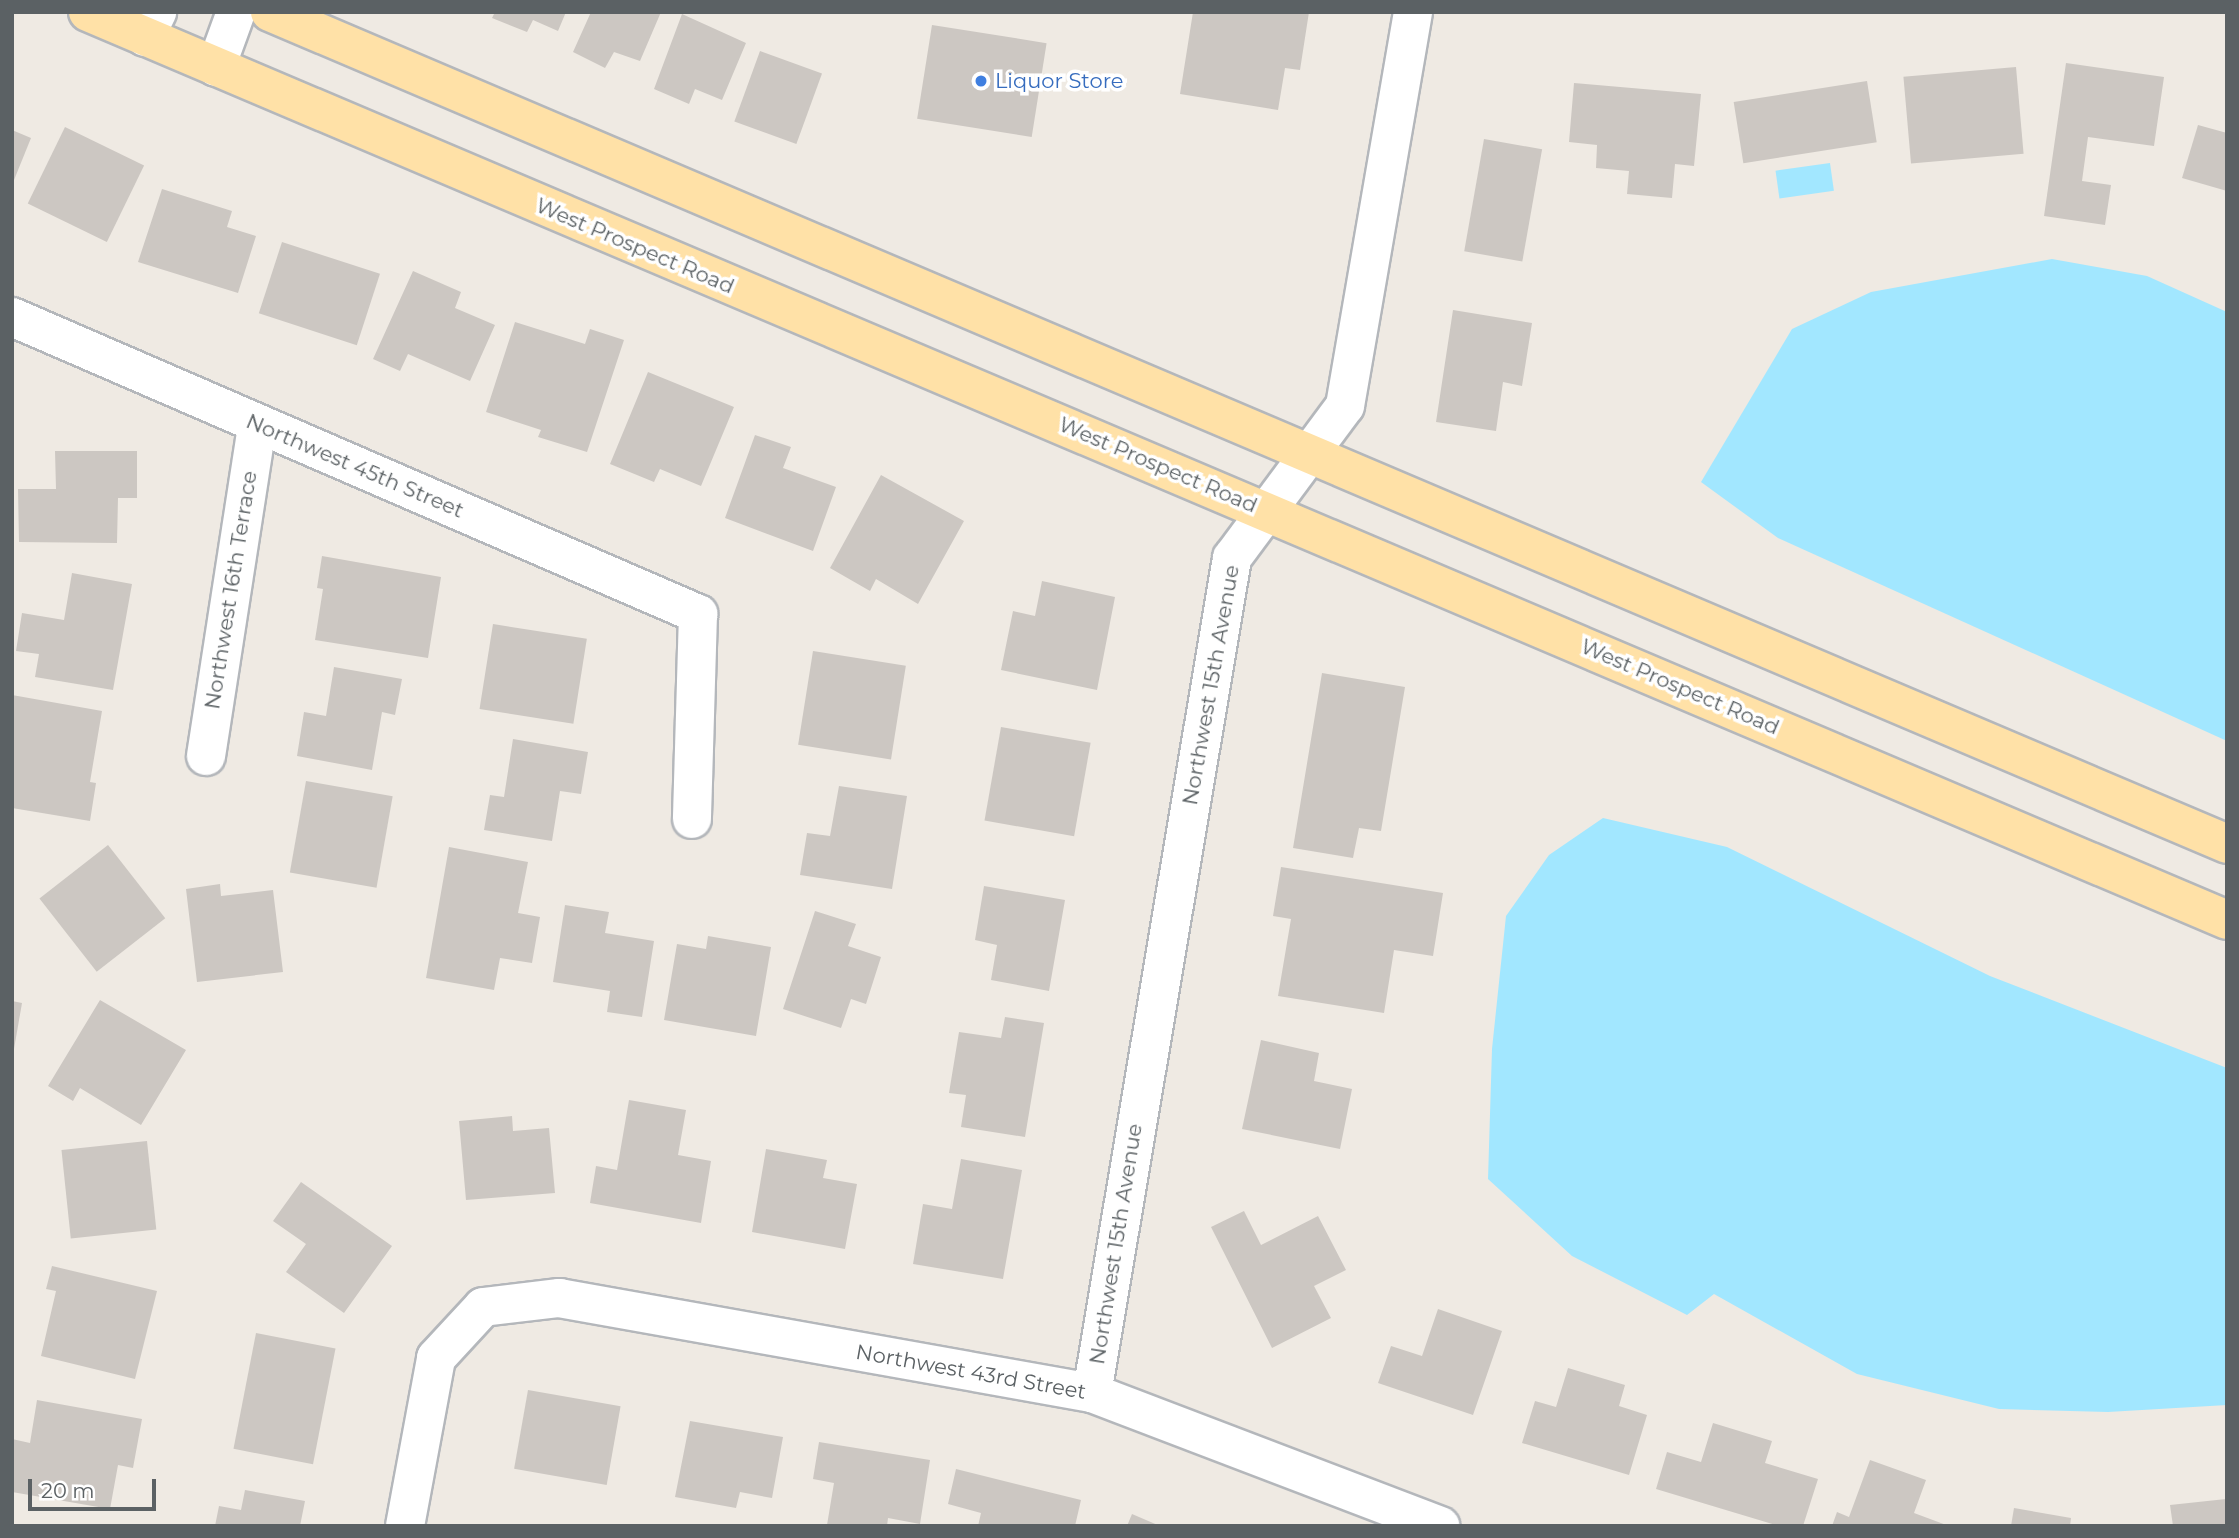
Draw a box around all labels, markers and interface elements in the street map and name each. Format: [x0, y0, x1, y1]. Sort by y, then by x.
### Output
place label: Liquor Store [995, 68, 1124, 94]
marker: Liquor Store [973, 73, 989, 89]
street label: West Prospect Road [532, 193, 738, 299]
street label: Northwest 45th Street [242, 409, 468, 523]
street label: West Prospect Road [1055, 412, 1261, 518]
street label: Northwest 16th Terrace [200, 469, 262, 711]
street label: Northwest 15th Avenue [1177, 563, 1245, 807]
street label: West Prospect Road [1577, 634, 1783, 740]
street label: Northwest 15th Avenue [1085, 1122, 1147, 1366]
street label: Northwest 43rd Street [854, 1339, 1088, 1405]
scale bar [32, 1464, 159, 1508]
text: 20 m [41, 1478, 95, 1503]

